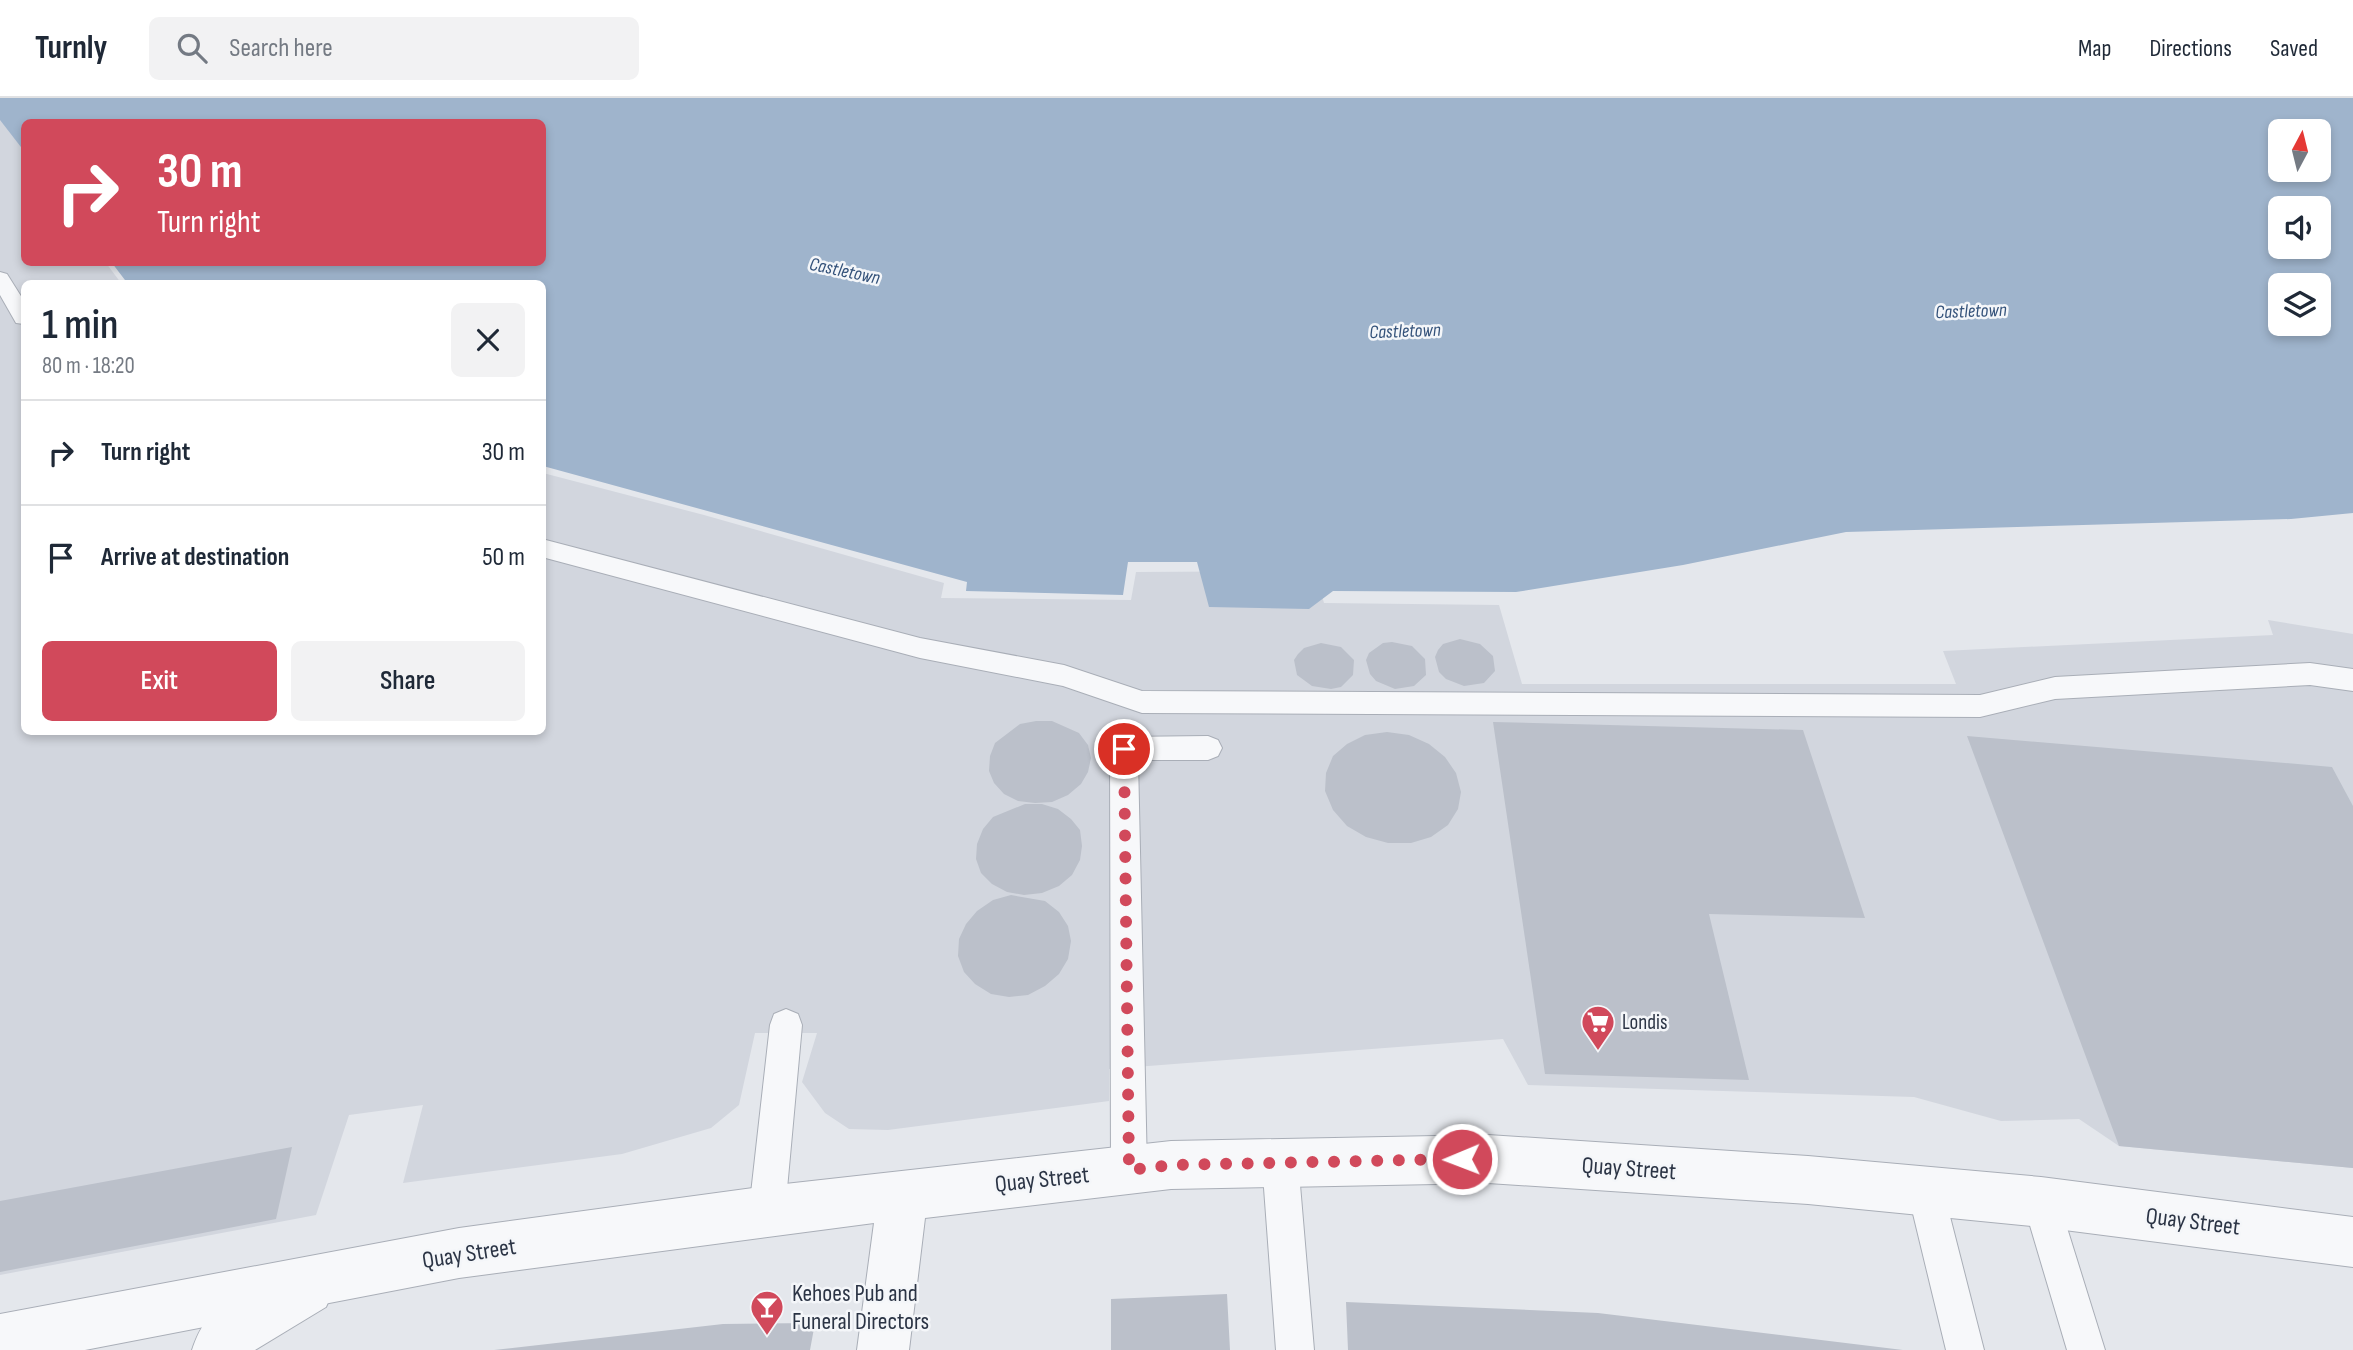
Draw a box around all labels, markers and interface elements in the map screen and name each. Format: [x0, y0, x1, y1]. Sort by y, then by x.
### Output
search box [149, 17, 639, 80]
text: Turnly [35, 28, 107, 68]
icon: search [173, 29, 211, 67]
text: Search here [229, 33, 333, 64]
text: Map [2078, 34, 2111, 63]
text: Directions [2149, 34, 2232, 63]
text: Saved [2270, 34, 2318, 63]
north arrow [2268, 119, 2331, 182]
map controls [2268, 119, 2331, 336]
text: 30 m [157, 143, 242, 202]
icon: right [42, 147, 133, 238]
button: sound [2268, 196, 2331, 259]
text: Turn right [157, 203, 261, 242]
water label: Castletown [807, 253, 882, 290]
button: layers [2268, 273, 2331, 336]
water label: Castletown [1935, 299, 2007, 324]
text: 1 min [42, 300, 118, 351]
button: close [451, 303, 525, 377]
water label: Castletown [1369, 319, 1441, 344]
text: 80 m · 18:20 [42, 352, 135, 380]
icon: right [42, 434, 80, 472]
text: Turn right [101, 437, 190, 468]
text: 30 m [482, 437, 525, 468]
icon: arrive [42, 539, 80, 577]
text: Arrive at destination [101, 542, 289, 573]
text: 50 m [482, 542, 525, 573]
button: Exit [42, 641, 277, 721]
button: Share [291, 641, 525, 721]
pin [1094, 719, 1154, 779]
icon: arrive [1105, 730, 1143, 768]
supermarket icon: Londis [1579, 1003, 1617, 1052]
place label: Londis [1622, 1010, 1667, 1035]
position arrow [1425, 1122, 1499, 1196]
street label: Quay Street [1581, 1151, 1677, 1186]
street label: Quay Street [993, 1160, 1091, 1199]
street label: Quay Street [2144, 1201, 2242, 1242]
street label: Quay Street [420, 1232, 518, 1275]
place label: Kehoes Pub and Funeral Directors [792, 1279, 929, 1336]
bar icon: Kehoes Pub and Funeral Directors [748, 1288, 786, 1337]

